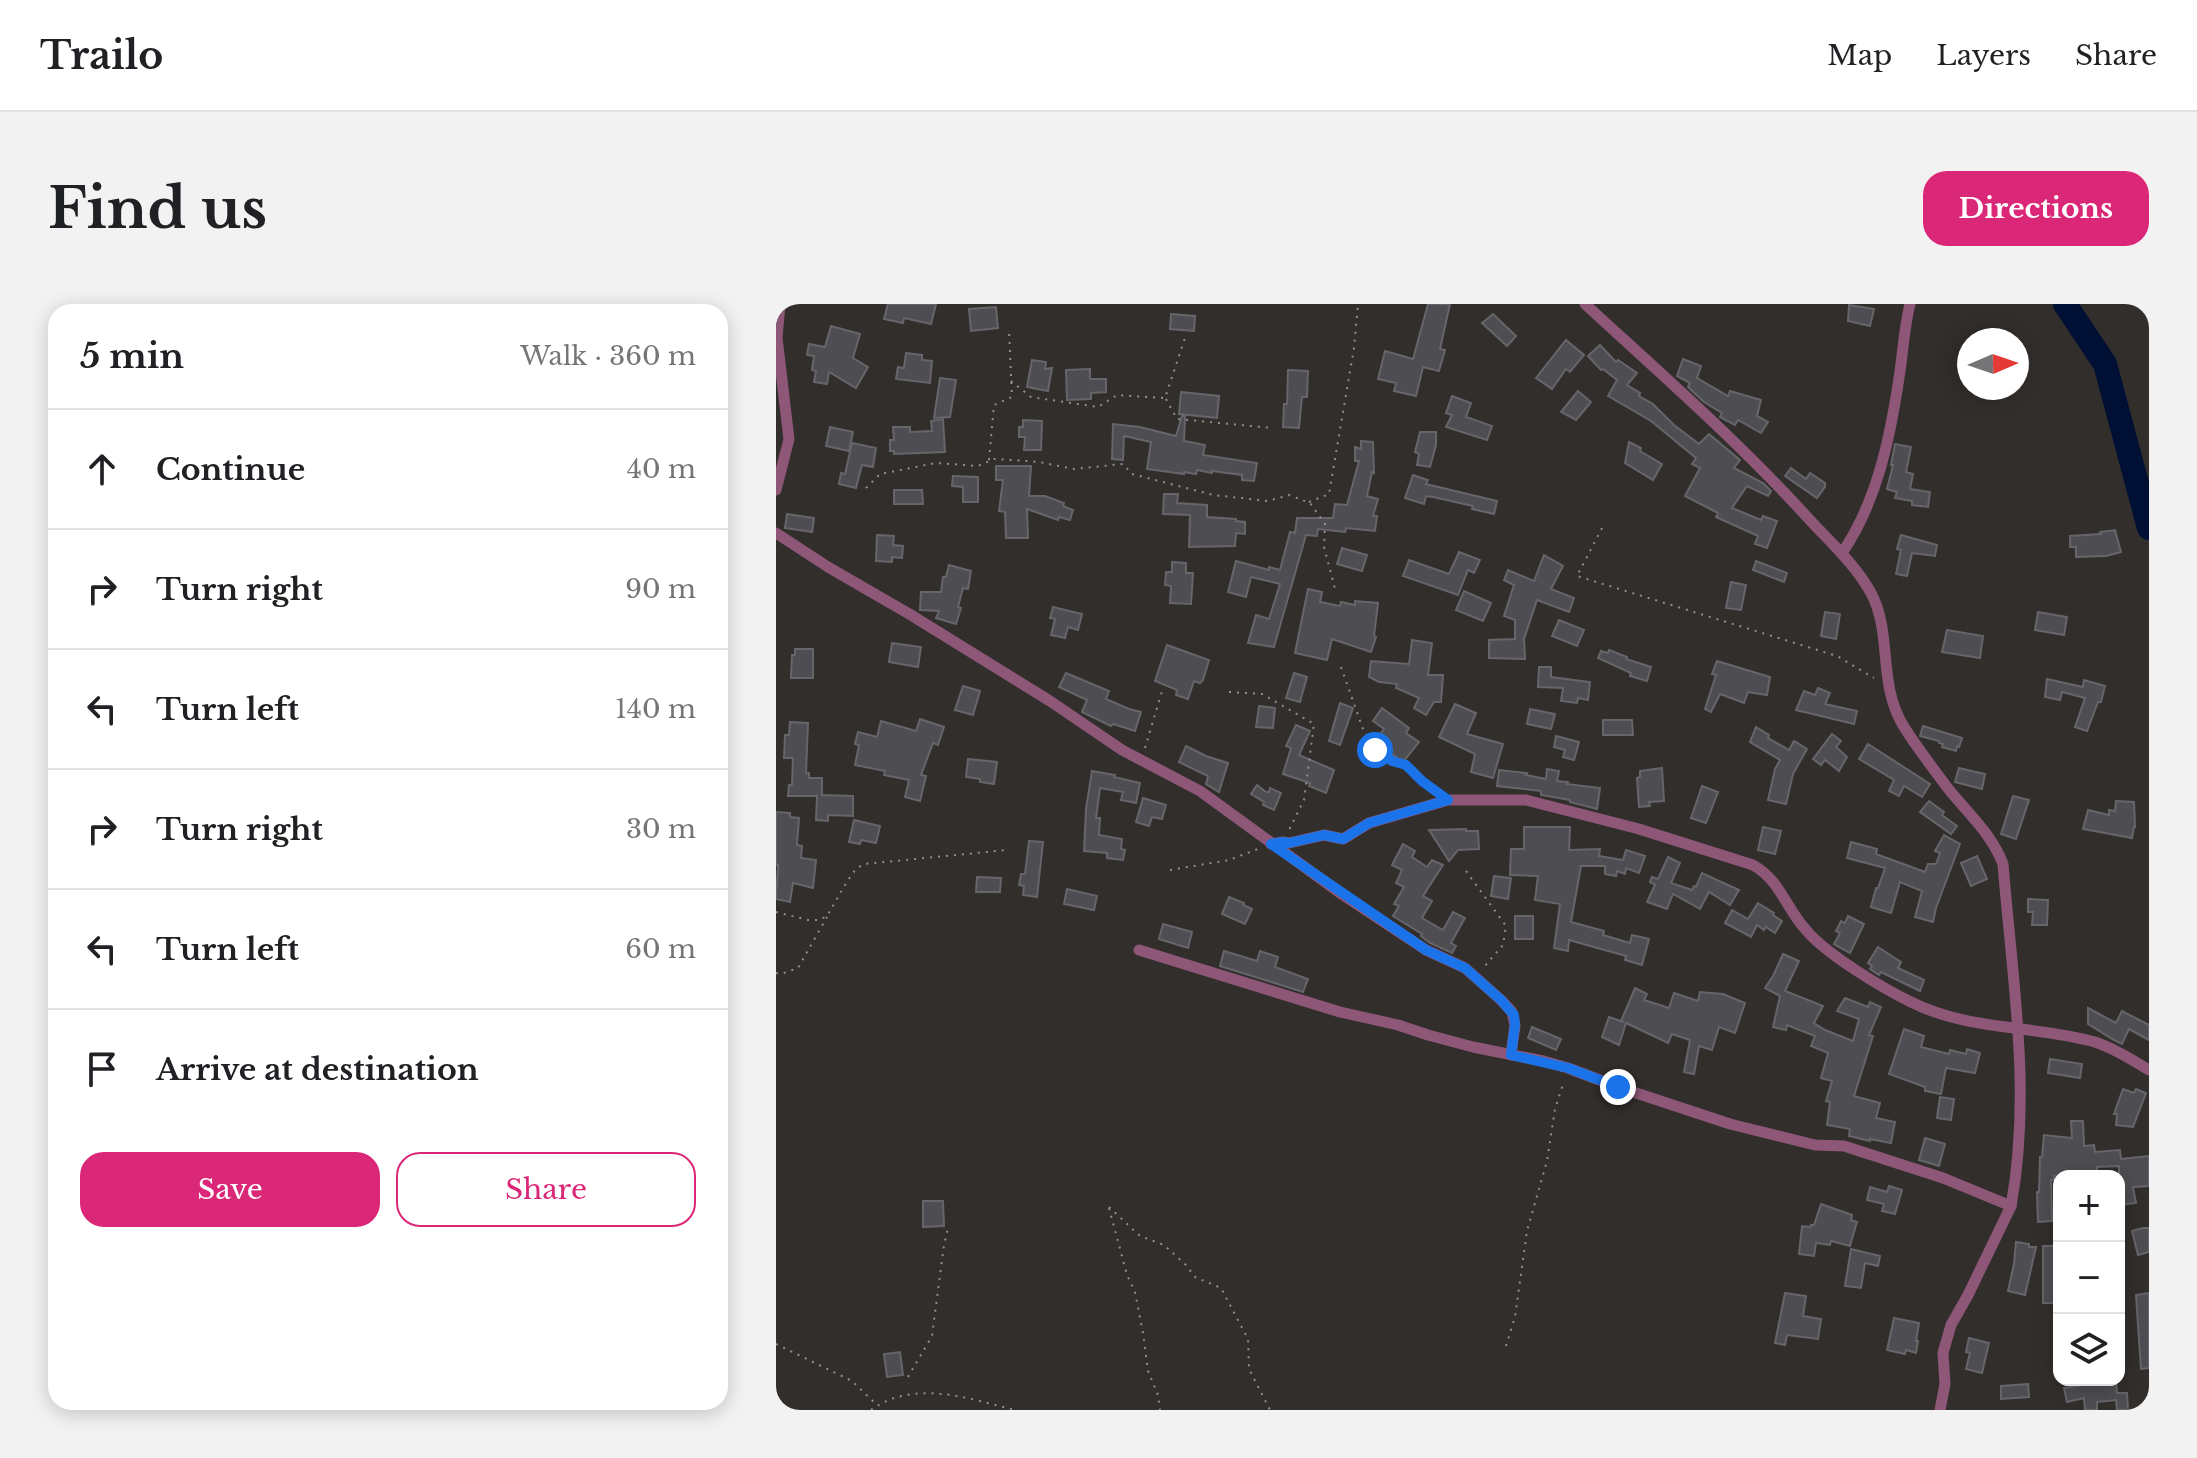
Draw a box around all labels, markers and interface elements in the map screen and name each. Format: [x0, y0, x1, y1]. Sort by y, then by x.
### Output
text: Trailo [40, 32, 163, 79]
text: Map [1827, 38, 1892, 73]
text: Layers [1936, 38, 2031, 73]
text: Share [2075, 38, 2157, 73]
button: Directions [1923, 171, 2149, 246]
text: Find us [48, 174, 267, 243]
north arrow [1957, 328, 2029, 400]
text: 5 min [80, 335, 184, 377]
text: Walk · 360 m [520, 340, 696, 372]
icon: ahead [80, 447, 124, 491]
text: Continue [156, 451, 305, 488]
text: 40 m [627, 453, 696, 485]
icon: right [80, 567, 124, 611]
text: Turn right [156, 571, 323, 608]
text: 90 m [625, 573, 696, 605]
icon: left [80, 687, 124, 731]
text: Turn left [156, 691, 299, 728]
text: 140 m [615, 693, 696, 725]
route start [1357, 732, 1393, 768]
icon: right [80, 807, 124, 851]
text: Turn right [156, 811, 323, 848]
text: 30 m [626, 813, 696, 845]
icon: left [80, 927, 124, 971]
text: Turn left [156, 931, 299, 968]
text: 60 m [625, 933, 696, 965]
icon: arrive [80, 1047, 124, 1091]
text: Arrive at destination [156, 1051, 479, 1088]
route end [1600, 1069, 1636, 1105]
button: Save [80, 1152, 380, 1227]
button: Share [396, 1152, 696, 1227]
map controls [2053, 1170, 2125, 1386]
button: + [2053, 1170, 2125, 1242]
button: − [2053, 1242, 2125, 1314]
button: layers [2053, 1314, 2125, 1386]

